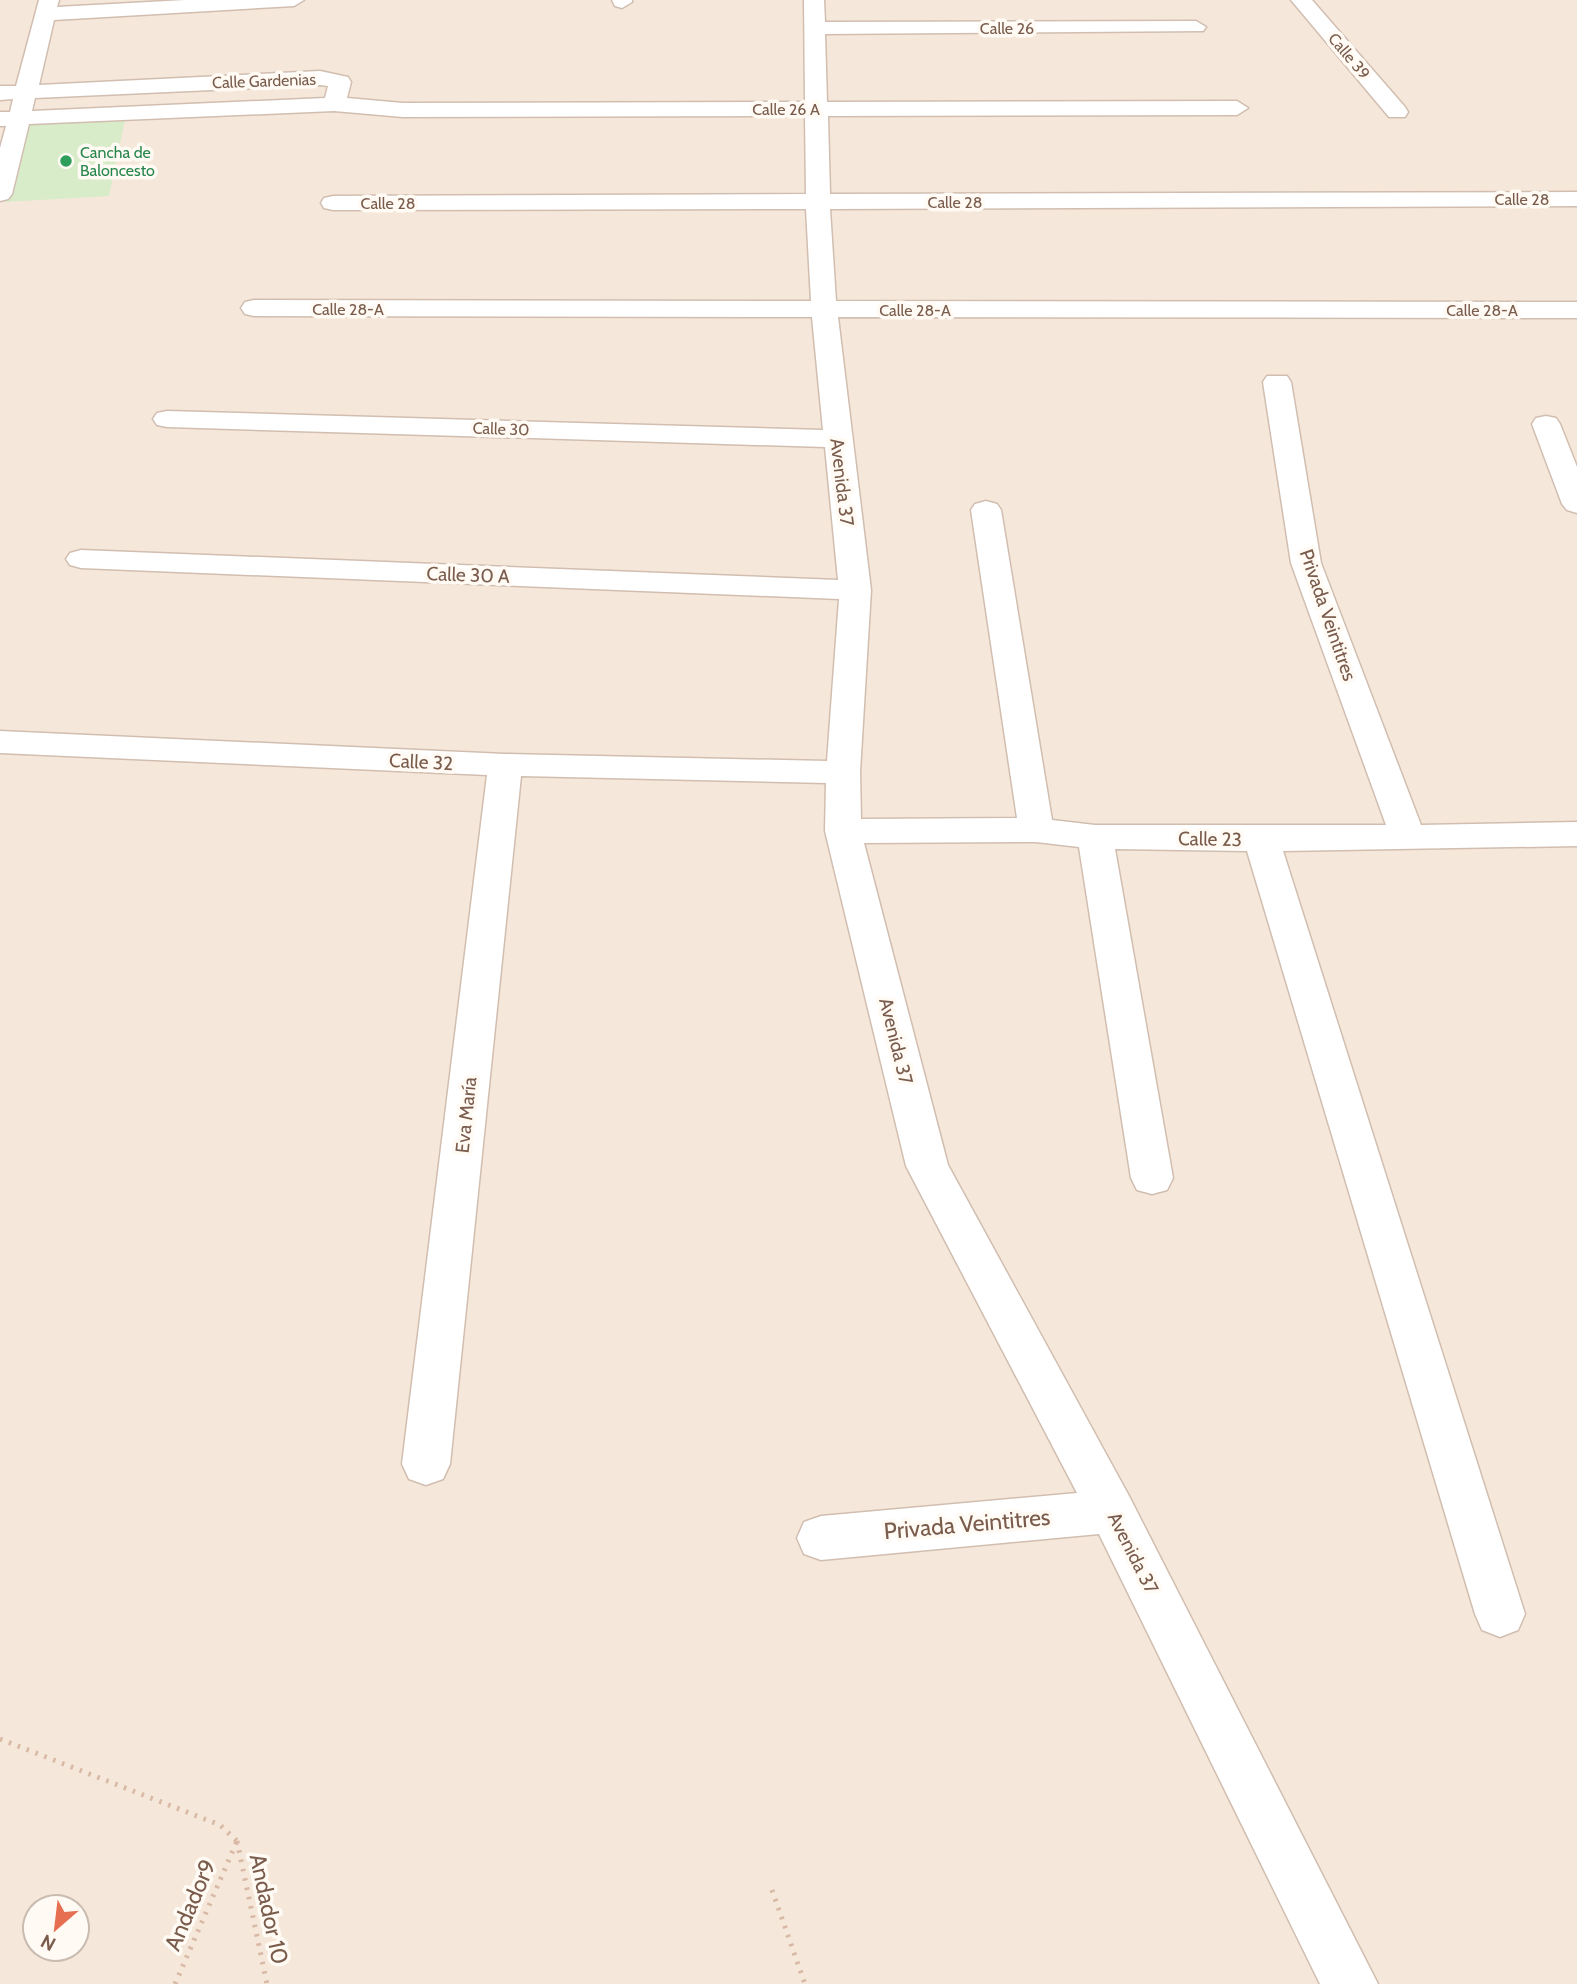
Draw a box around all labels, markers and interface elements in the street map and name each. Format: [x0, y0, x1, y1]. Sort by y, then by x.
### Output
street label: Calle 26 [980, 19, 1034, 38]
street label: Calle 39 [1324, 29, 1374, 83]
street label: Calle Gardenias [212, 70, 317, 92]
street label: Calle 26 A [752, 100, 820, 119]
place label: Cancha de Baloncesto [80, 143, 155, 180]
marker: Cancha de Baloncesto [58, 153, 74, 169]
street label: Calle 28 [1495, 190, 1549, 209]
street label: Calle 28 [928, 193, 982, 212]
street label: Calle 28 [361, 194, 415, 213]
street label: Calle 28-A [312, 300, 384, 319]
street label: Calle 28-A [879, 301, 951, 320]
street label: Calle 28-A [1446, 301, 1518, 320]
street label: Calle 30 [472, 419, 530, 439]
street label: Avenida 37 [825, 437, 859, 528]
street label: Privada Veintitres [1295, 546, 1361, 684]
street label: Calle 30 A [426, 562, 510, 588]
street label: Calle 32 [388, 749, 454, 775]
street label: Calle 23 [1178, 827, 1242, 851]
street label: Avenida 37 [874, 995, 918, 1087]
street label: Eva María [451, 1076, 481, 1154]
street label: Privada Veintitres [883, 1503, 1051, 1545]
street label: Avenida 37 [1103, 1508, 1164, 1598]
street label: Andador 10 [244, 1851, 294, 1967]
street label: Andador9 [158, 1855, 222, 1955]
north arrow [21, 1893, 91, 1963]
text: N [37, 1929, 60, 1956]

